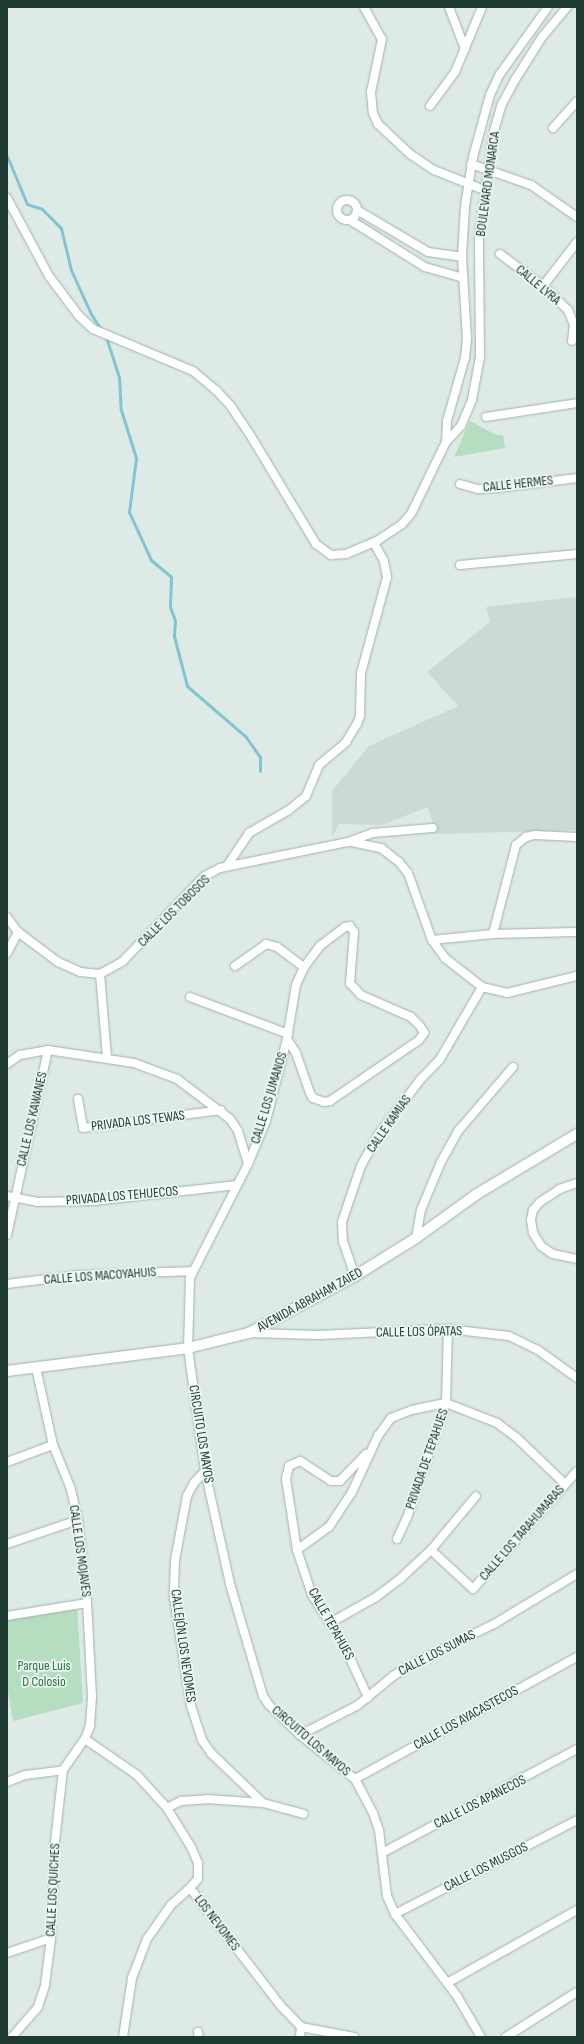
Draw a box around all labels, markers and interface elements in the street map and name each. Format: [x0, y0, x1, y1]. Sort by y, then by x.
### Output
street label: BOULEVARD MONARCA [472, 130, 504, 238]
street label: CALLE LYRA [512, 261, 564, 309]
street label: CALLE HERMES [482, 472, 554, 496]
street label: CALLE LOS TOBOSOS [134, 871, 214, 951]
street label: CALLE LOS JUMANOS [247, 1050, 291, 1146]
street label: CALLE LOS KAWANES [13, 1070, 51, 1168]
street label: CALLE KAMIAS [363, 1092, 415, 1156]
street label: PRIVADA LOS TEWAS [90, 1107, 186, 1135]
street label: PRIVADA LOS TEHUECOS [65, 1183, 179, 1209]
street label: CALLE LOS MACOYAHUIS [43, 1264, 157, 1288]
street label: AVENIDA ABRAHAM ZAIED [254, 1264, 366, 1336]
street label: CALLE LOS ÓPATAS [376, 1323, 462, 1341]
street label: CIRCUITO LOS MAYOS [185, 1384, 217, 1484]
street label: PRIVADA DE TEPAHUES [402, 1406, 452, 1512]
street label: CALLE LOS TARAHUMARAS [476, 1482, 568, 1584]
street label: CALLE LOS MOJAVES [65, 1504, 95, 1598]
street label: CALLE TEPAHUES [304, 1585, 358, 1663]
street label: CALLEJÓN LOS NEVOMES [167, 1588, 199, 1704]
street label: CALLE LOS SUMAS [396, 1626, 478, 1680]
park label: Parque Luis D Colosio [17, 1658, 71, 1690]
street label: CALLE LOS AYACASTECOS [411, 1682, 521, 1754]
street label: CIRCUITO LOS MAYOS [268, 1702, 354, 1780]
street label: CALLE LOS APANECOS [431, 1772, 529, 1832]
street label: CALLE LOS MUSGOS [441, 1839, 531, 1895]
street label: CALLE LOS QUICHES [42, 1843, 64, 1937]
street label: LOS NEVOMES [190, 1892, 244, 1954]

